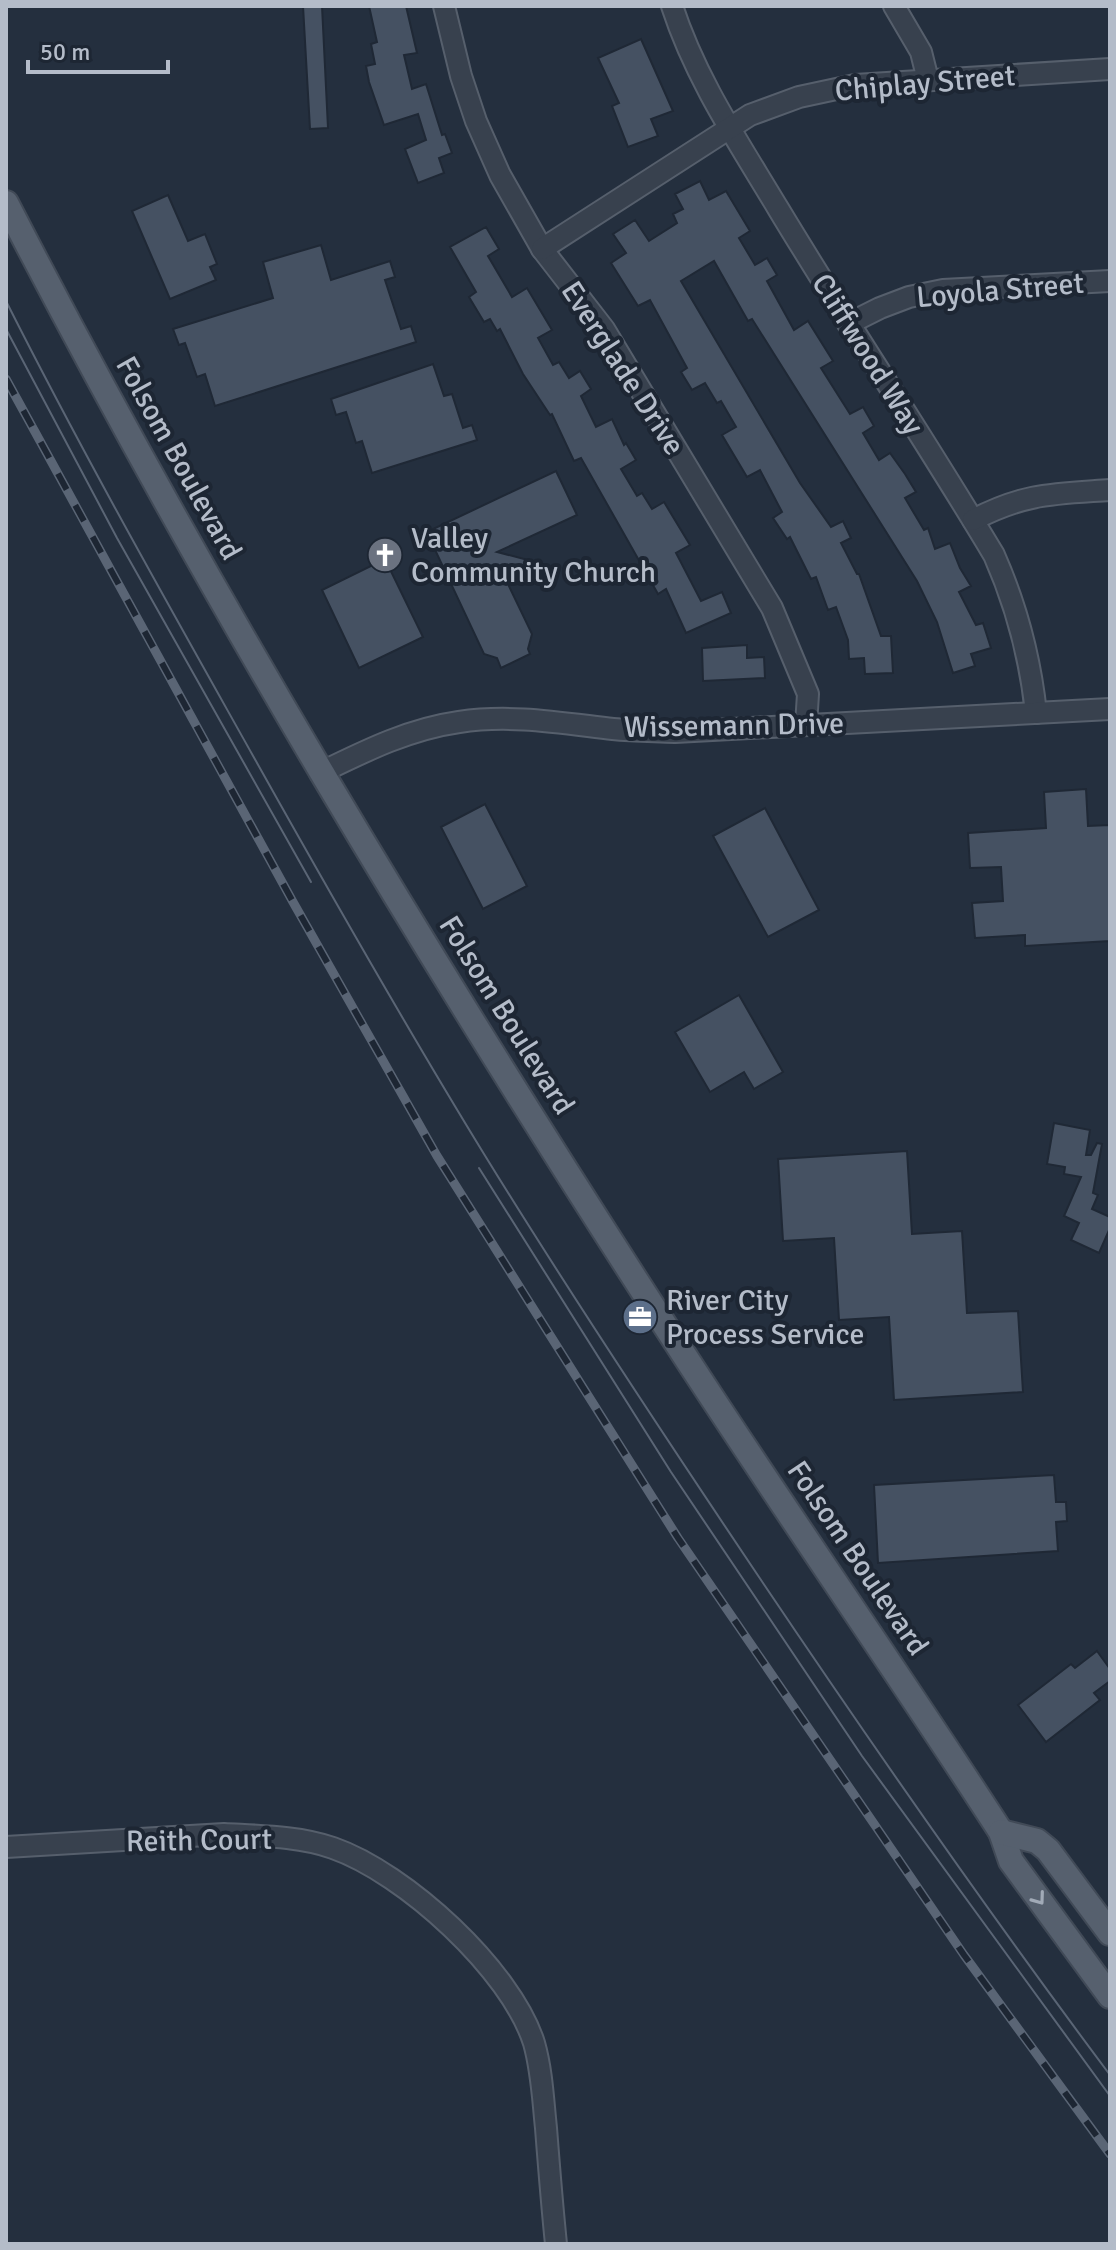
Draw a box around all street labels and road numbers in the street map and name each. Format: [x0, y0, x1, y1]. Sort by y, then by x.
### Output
street label: Chiplay Street [833, 57, 1017, 110]
street label: Loyola Street [915, 265, 1085, 316]
street label: Cliffwood Way [803, 267, 932, 442]
street label: Everglade Drive [553, 274, 693, 462]
street label: Folsom Boulevard [107, 350, 250, 567]
street label: Wissemann Drive [623, 705, 845, 746]
street label: Folsom Boulevard [431, 909, 582, 1121]
street label: Folsom Boulevard [779, 1454, 936, 1663]
street label: Reith Court [126, 1821, 272, 1860]

